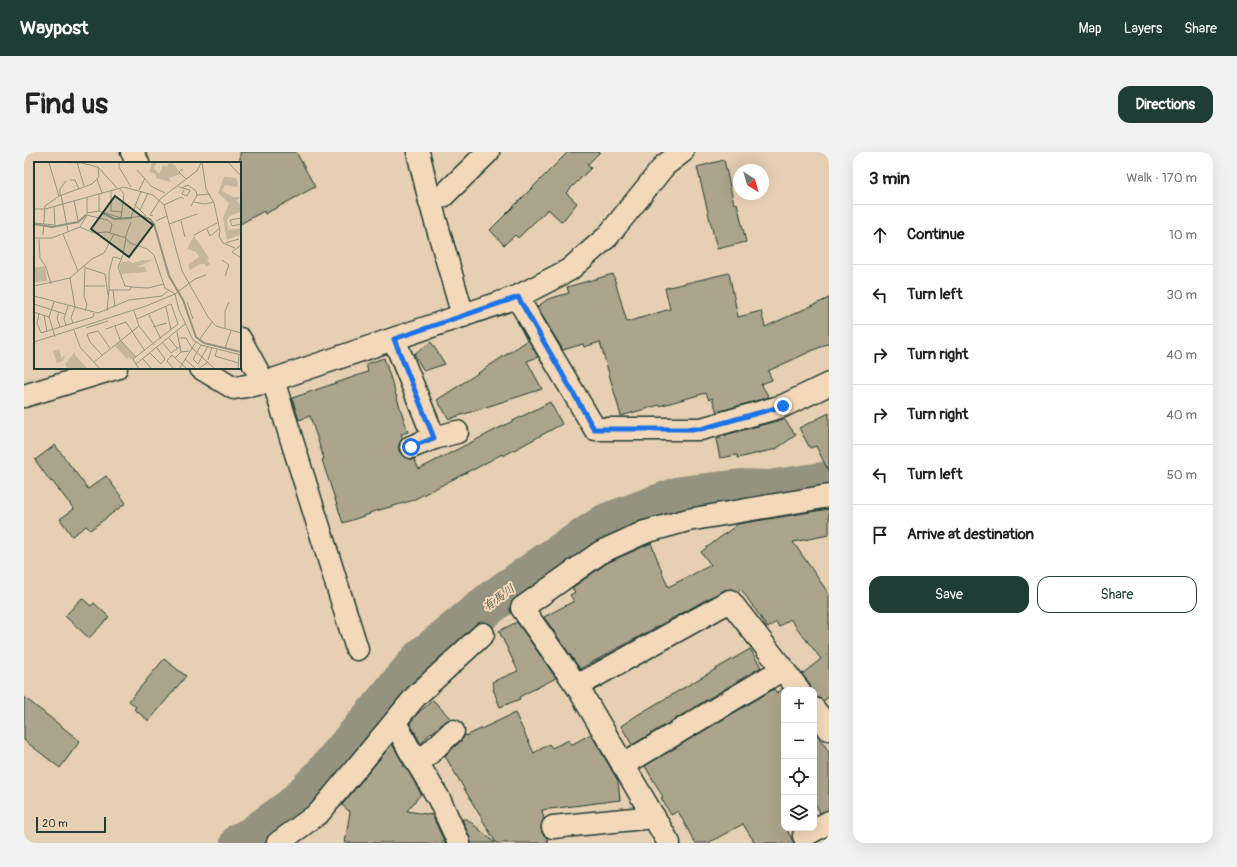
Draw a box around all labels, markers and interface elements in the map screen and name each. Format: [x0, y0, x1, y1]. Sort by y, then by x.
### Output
text: Waypost [20, 16, 89, 40]
text: Map [1079, 20, 1102, 37]
text: Layers [1124, 20, 1162, 37]
text: Share [1184, 20, 1217, 37]
button: Directions [1118, 86, 1213, 123]
text: Find us [24, 87, 108, 122]
inset map [34, 162, 241, 369]
north arrow [733, 164, 769, 200]
text: 3 min [869, 168, 910, 189]
text: Walk · 170 m [1126, 170, 1197, 186]
icon: ahead [869, 224, 891, 246]
text: Continue [907, 225, 965, 244]
text: 10 m [1169, 227, 1197, 243]
icon: left [869, 284, 891, 306]
text: Turn left [907, 285, 963, 304]
text: 30 m [1167, 287, 1197, 303]
icon: right [869, 344, 891, 366]
text: Turn right [907, 345, 968, 364]
text: 40 m [1166, 347, 1197, 363]
route end [774, 397, 792, 415]
icon: right [869, 404, 891, 426]
text: Turn right [907, 405, 968, 424]
text: 40 m [1166, 407, 1197, 423]
route start [402, 438, 420, 456]
icon: left [869, 464, 891, 486]
text: Turn left [907, 465, 963, 484]
text: 50 m [1167, 467, 1197, 483]
icon: arrive [869, 524, 891, 546]
text: Arrive at destination [907, 525, 1034, 544]
button: Save [869, 576, 1029, 613]
button: Share [1037, 576, 1197, 613]
water label: 有馬川 [480, 581, 518, 615]
map controls [781, 687, 817, 831]
button: + [781, 687, 817, 723]
button: − [781, 723, 817, 759]
button: locate [781, 759, 817, 795]
button: layers [781, 795, 817, 831]
scale bar [36, 815, 106, 834]
text: 20 m [42, 817, 68, 830]

